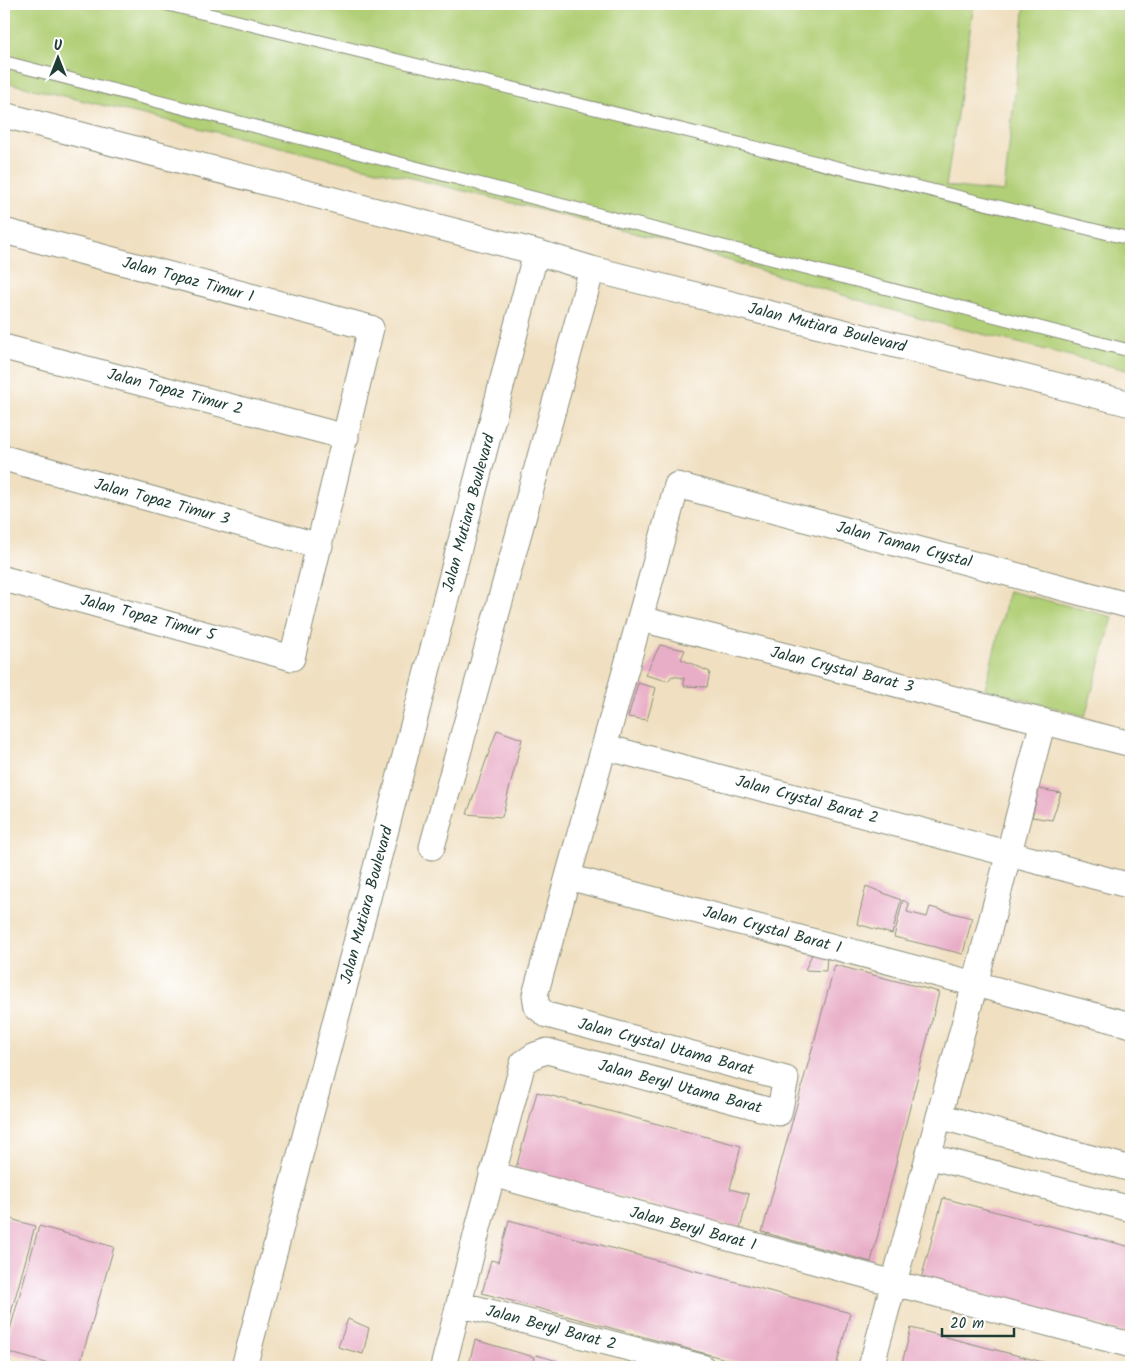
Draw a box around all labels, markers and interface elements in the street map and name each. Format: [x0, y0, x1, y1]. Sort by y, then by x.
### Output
north arrow [32, 32, 82, 82]
text: U [54, 35, 63, 57]
street label: Jalan Topaz Timur 1 [119, 250, 257, 310]
street label: Jalan Mutiara Boulevard [745, 296, 910, 360]
street label: Jalan Topaz Timur 2 [104, 362, 246, 422]
street label: Jalan Mutiara Boulevard [436, 430, 502, 595]
street label: Jalan Topaz Timur 3 [91, 472, 233, 532]
street label: Jalan Taman Crystal [833, 515, 975, 575]
street label: Jalan Topaz Timur 5 [78, 588, 220, 648]
street label: Jalan Crystal Barat 3 [768, 640, 916, 700]
street label: Jalan Crystal Barat 2 [733, 769, 881, 831]
street label: Jalan Mutiara Boulevard [334, 822, 400, 987]
street label: Jalan Crystal Barat 1 [700, 899, 844, 961]
street label: Jalan Crystal Utama Barat [575, 1011, 758, 1083]
street label: Jalan Beryl Utama Barat [595, 1053, 765, 1121]
street label: Jalan Beryl Barat 1 [627, 1200, 759, 1258]
street label: Jalan Beryl Barat 2 [483, 1299, 619, 1357]
scale bar [942, 1306, 1015, 1338]
text: 20 m [950, 1312, 984, 1336]

